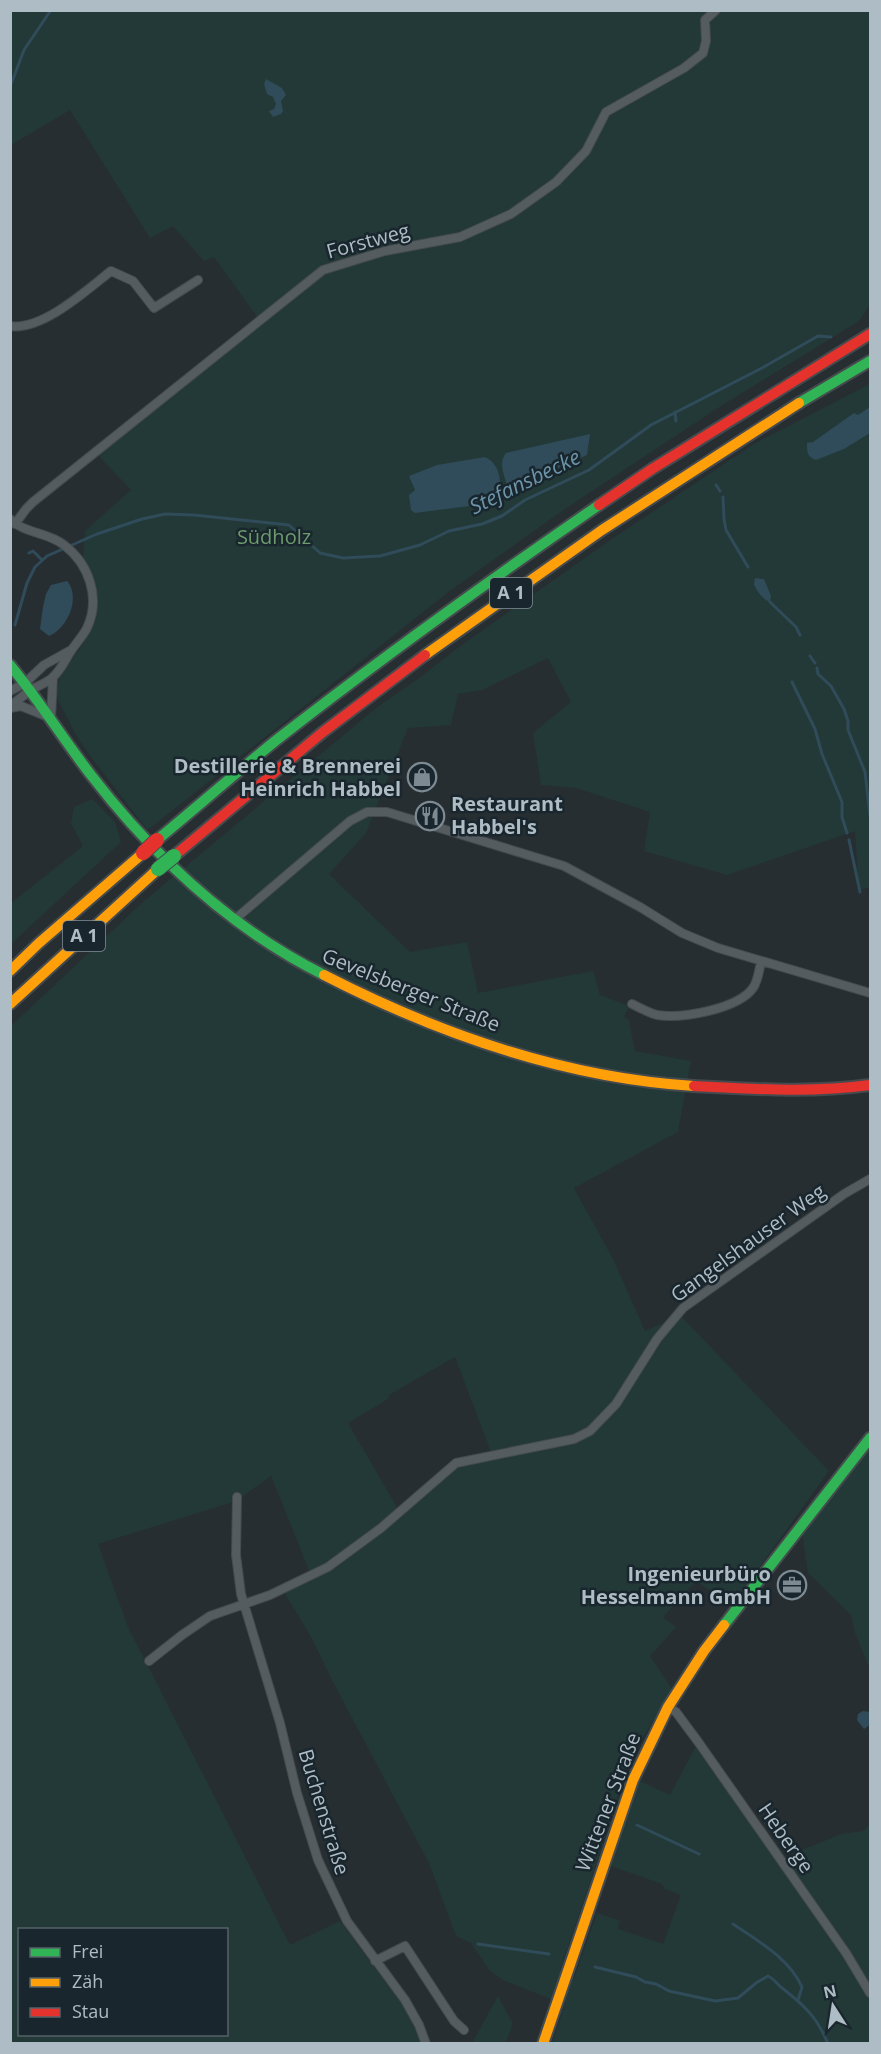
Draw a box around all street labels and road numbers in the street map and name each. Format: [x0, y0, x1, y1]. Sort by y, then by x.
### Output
street label: Forstweg [323, 216, 412, 265]
road number: A 1 [490, 578, 532, 608]
road number: A 1 [63, 921, 105, 951]
street label: Gevelsberger Straße [318, 941, 504, 1038]
street label: Gangelshauser Weg [665, 1177, 831, 1308]
street label: Wittener Straße [569, 1728, 646, 1875]
street label: Buchenstraße [293, 1746, 356, 1878]
street label: Heberge [752, 1797, 820, 1878]

